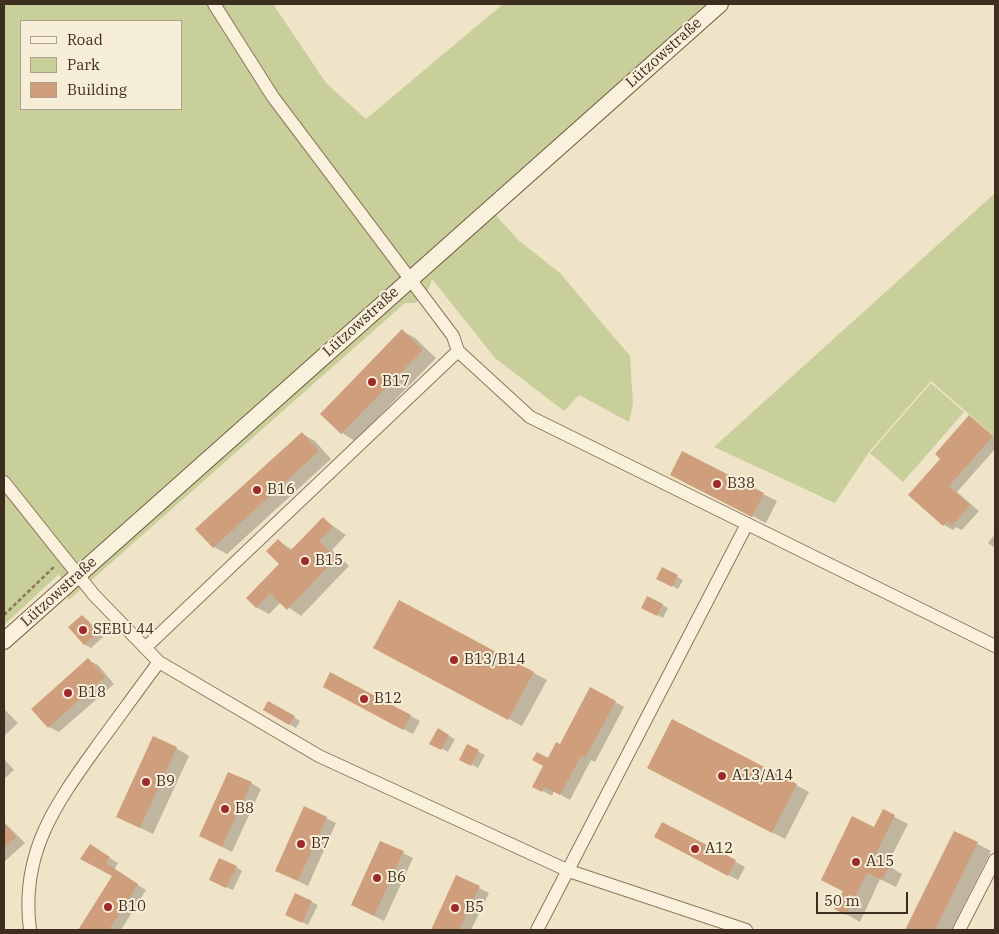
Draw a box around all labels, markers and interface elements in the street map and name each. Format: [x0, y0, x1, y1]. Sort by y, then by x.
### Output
street label: Lützowstraße [622, 14, 706, 92]
legend [20, 20, 182, 110]
text: Road [67, 30, 103, 49]
text: Park [67, 55, 100, 74]
text: Building [67, 80, 127, 99]
street label: Lützowstraße [319, 283, 403, 361]
place label: B17 [382, 373, 410, 391]
marker: B17 [366, 376, 378, 388]
place label: B38 [727, 475, 755, 493]
marker: B38 [711, 478, 723, 490]
place label: B16 [267, 481, 295, 499]
marker: B16 [251, 484, 263, 496]
place label: B15 [315, 552, 343, 570]
street label: Lützowstraße [17, 553, 101, 631]
marker: B15 [299, 555, 311, 567]
place label: SEBU 44 [93, 621, 154, 639]
marker: SEBU 44 [77, 624, 89, 636]
place label: B13/B14 [464, 651, 526, 669]
marker: B13/B14 [448, 654, 460, 666]
place label: B18 [78, 684, 106, 702]
marker: B18 [62, 687, 74, 699]
place label: B12 [374, 690, 402, 708]
marker: B12 [358, 693, 370, 705]
place label: A13/A14 [732, 767, 793, 785]
marker: A13/A14 [716, 770, 728, 782]
place label: B9 [156, 773, 175, 791]
marker: B9 [140, 776, 152, 788]
place label: B8 [235, 800, 254, 818]
marker: B8 [219, 803, 231, 815]
place label: B7 [311, 835, 330, 853]
marker: B7 [295, 838, 307, 850]
place label: A12 [705, 840, 733, 858]
marker: A12 [689, 843, 701, 855]
place label: A15 [866, 853, 894, 871]
marker: A15 [850, 856, 862, 868]
place label: B6 [387, 869, 406, 887]
marker: B6 [371, 872, 383, 884]
scale bar [819, 882, 912, 914]
text: 50 m [824, 891, 860, 910]
place label: B10 [118, 898, 146, 916]
place label: B5 [465, 899, 484, 917]
marker: B10 [102, 901, 114, 913]
marker: B5 [449, 902, 461, 914]

